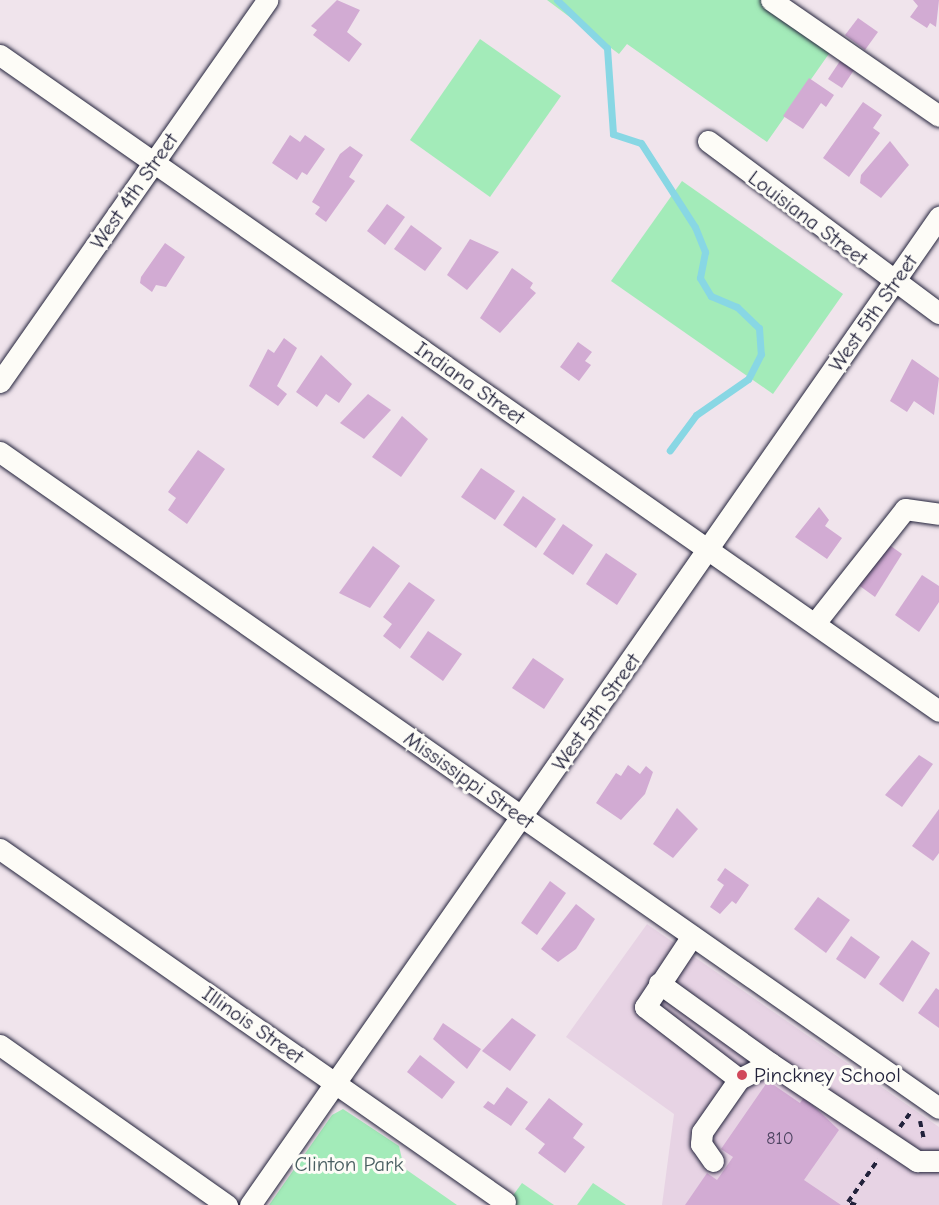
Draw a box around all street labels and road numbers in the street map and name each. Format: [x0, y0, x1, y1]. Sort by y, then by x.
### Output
street label: West 4th Street [85, 128, 183, 254]
street label: Louisiana Street [743, 165, 873, 271]
street label: West 5th Street [823, 250, 923, 376]
street label: Indiana Street [410, 336, 530, 430]
street label: West 5th Street [546, 649, 646, 775]
street label: Mississippi Street [399, 726, 539, 834]
street label: Illinois Street [197, 981, 309, 1069]

